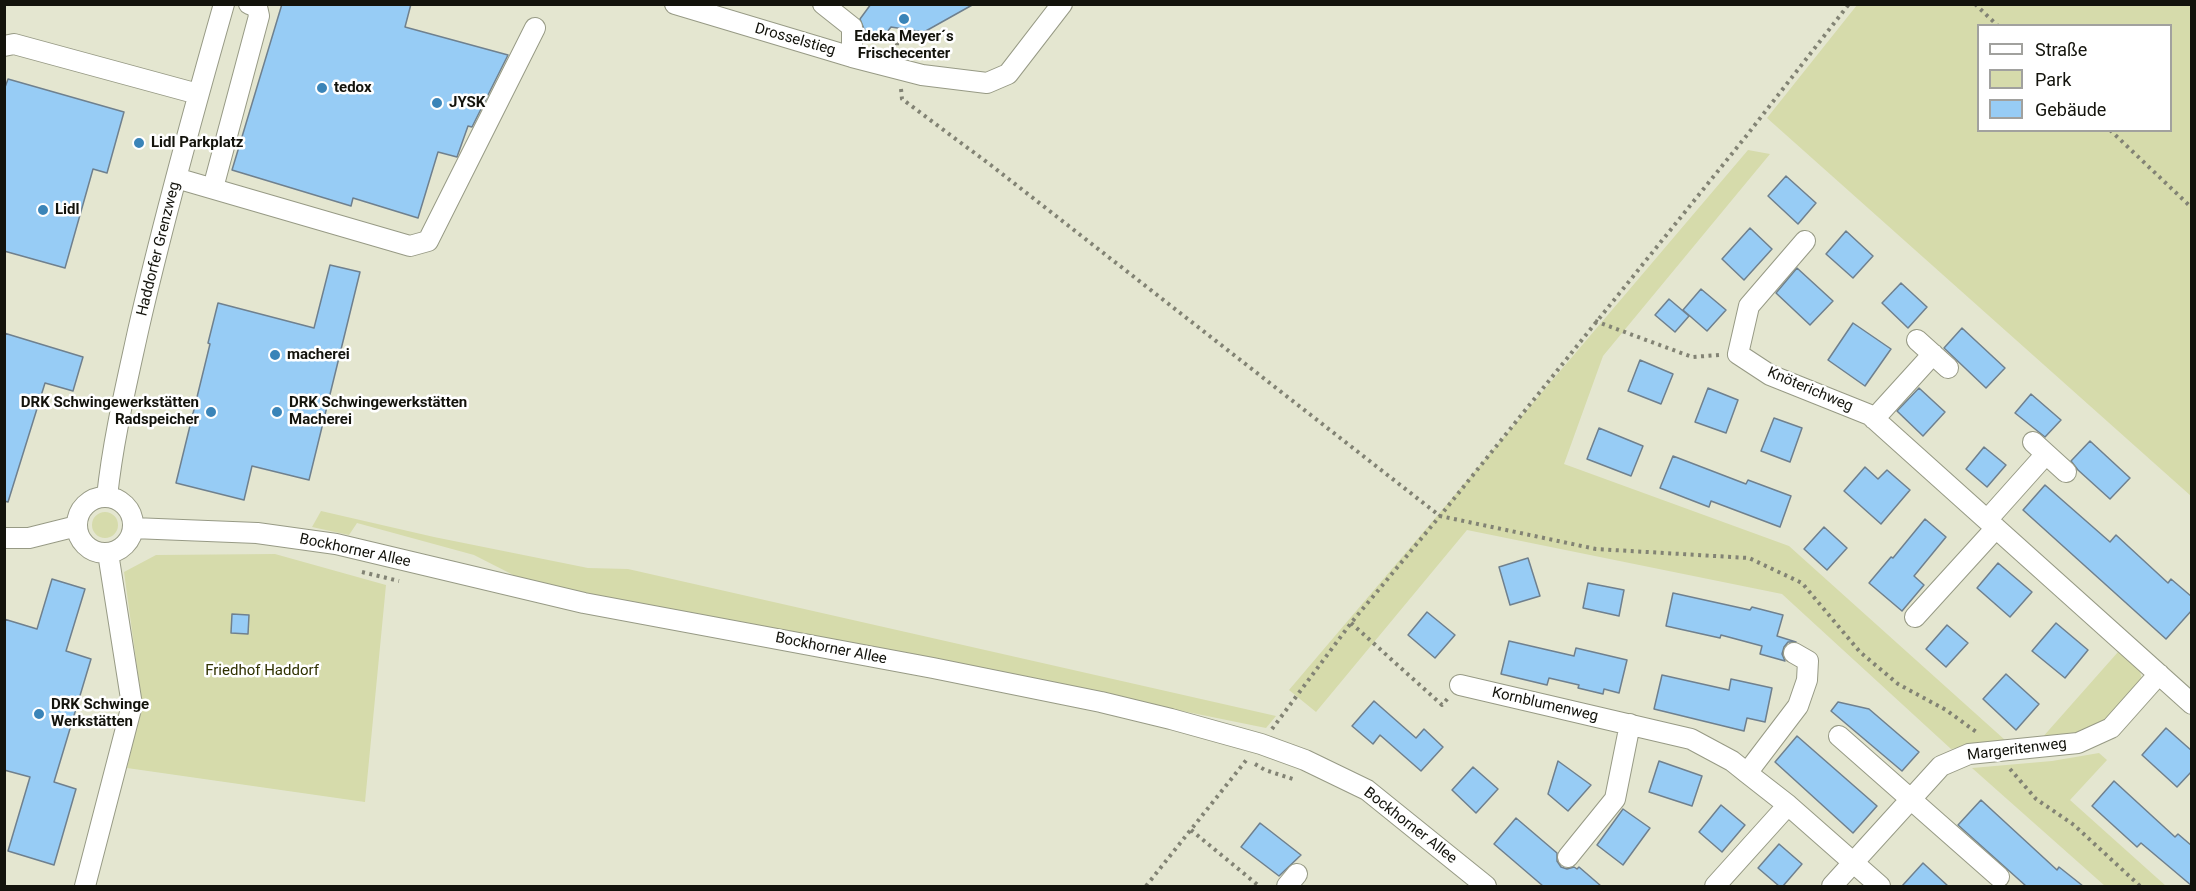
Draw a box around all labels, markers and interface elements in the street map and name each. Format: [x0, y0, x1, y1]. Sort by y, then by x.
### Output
marker: Edeka Meyer´s Frischecenter [897, 12, 911, 26]
street label: Drosselstieg [753, 20, 837, 60]
legend [1977, 24, 2172, 132]
place label: Edeka Meyer´s Frischecenter [854, 28, 954, 63]
text: Straße [2035, 39, 2087, 60]
text: Park [2035, 69, 2071, 90]
place label: tedox [334, 79, 372, 97]
marker: tedox [315, 81, 329, 95]
place label: JYSK [449, 94, 485, 112]
marker: JYSK [430, 96, 444, 110]
text: Gebäude [2035, 99, 2106, 120]
place label: Lidl Parkplatz [151, 134, 243, 152]
marker: Lidl Parkplatz [132, 136, 146, 150]
street label: Haddorfer Grenzweg [134, 180, 184, 318]
place label: Lidl [55, 201, 79, 219]
marker: Lidl [36, 203, 50, 217]
place label: macherei [287, 346, 350, 364]
marker: macherei [268, 348, 282, 362]
street label: Knöterichweg [1764, 364, 1856, 416]
place label: DRK Schwingewerkstätten Radspeicher [21, 394, 199, 429]
place label: DRK Schwingewerkstätten Macherei [289, 394, 467, 429]
marker: DRK Schwingewerkstätten Radspeicher [204, 405, 218, 419]
marker: DRK Schwingewerkstätten Macherei [270, 405, 284, 419]
street label: Bockhorner Allee [298, 530, 412, 572]
street label: Bockhorner Allee [774, 629, 888, 669]
park label: Friedhof Haddorf [205, 662, 319, 680]
street label: Kornblumenweg [1490, 684, 1600, 726]
place label: DRK Schwinge Werkstätten [51, 696, 149, 731]
marker: DRK Schwinge Werkstätten [32, 707, 46, 721]
street label: Margeritenweg [1966, 735, 2068, 765]
street label: Bockhorner Allee [1360, 784, 1460, 868]

